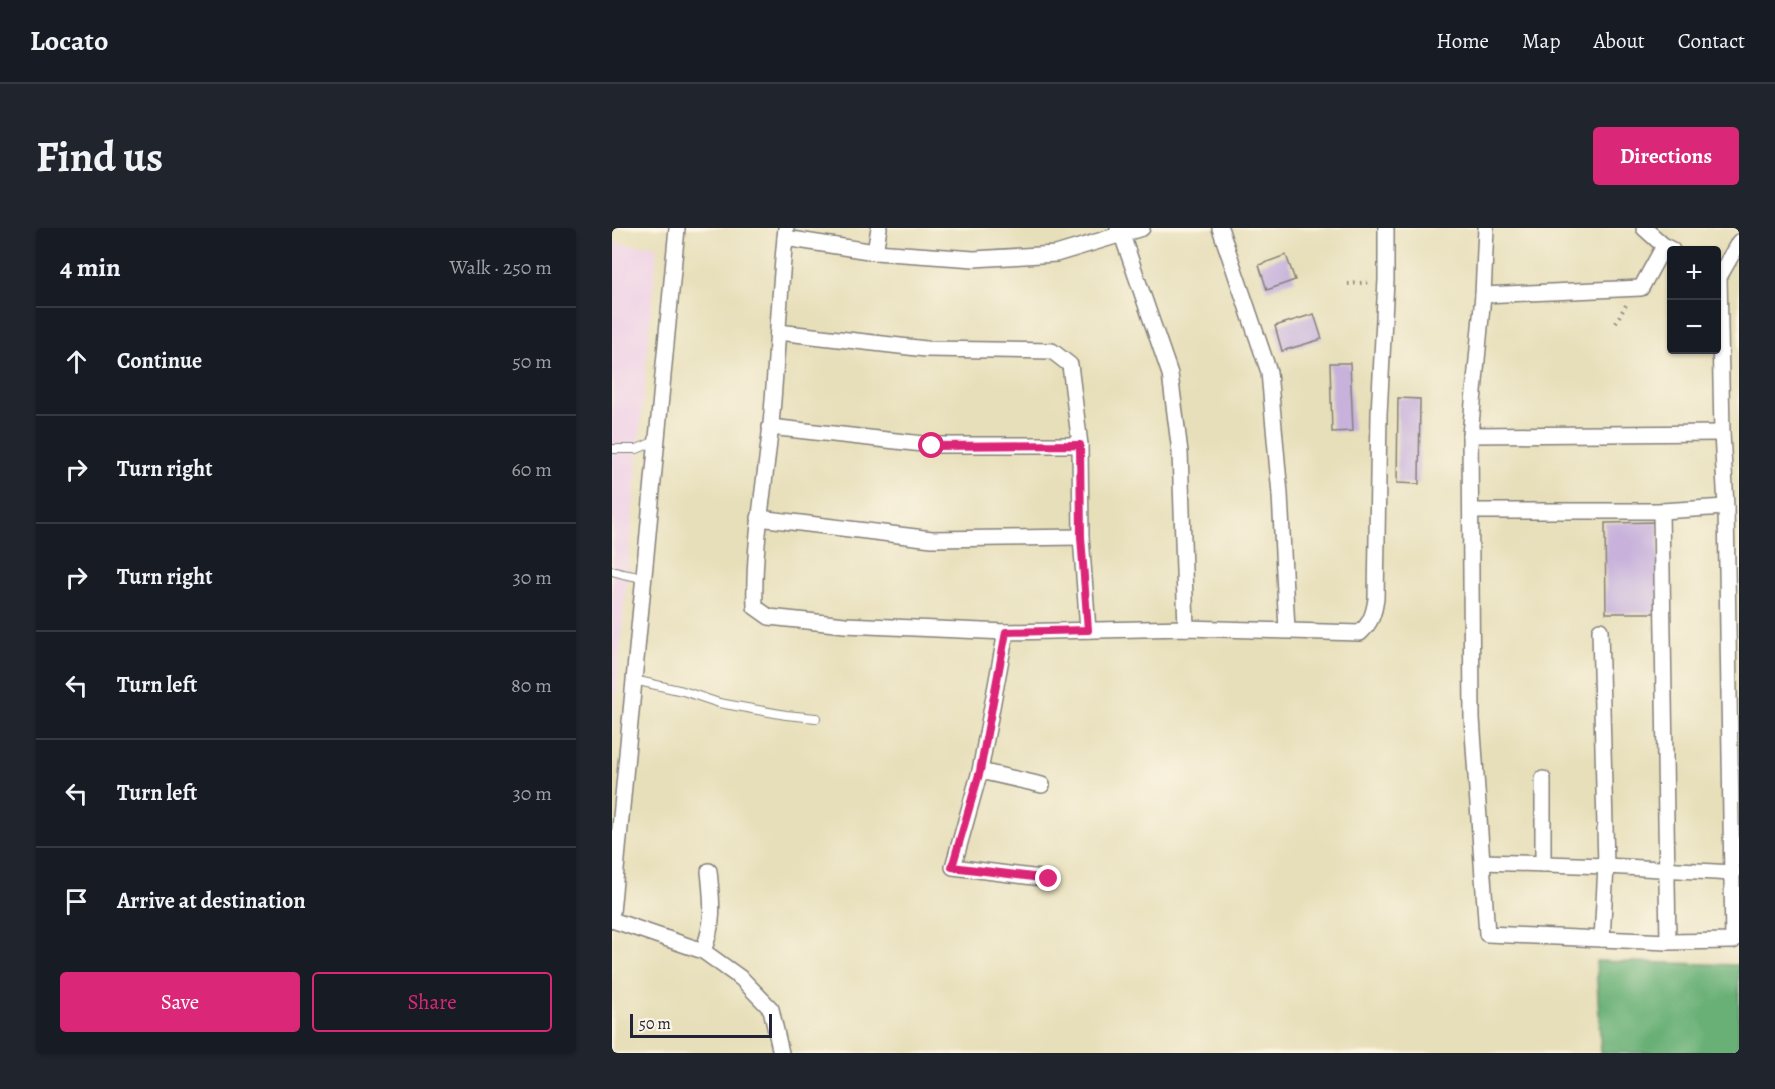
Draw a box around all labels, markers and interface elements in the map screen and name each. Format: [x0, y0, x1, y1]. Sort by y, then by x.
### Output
text: Locato [30, 22, 108, 60]
text: Home [1436, 27, 1489, 55]
text: Map [1522, 27, 1560, 55]
text: About [1593, 27, 1645, 55]
text: Contact [1678, 27, 1745, 55]
button: Directions [1593, 127, 1739, 185]
text: Find us [36, 128, 163, 185]
map controls [1667, 246, 1721, 354]
button: + [1667, 246, 1721, 300]
text: 4 min [60, 250, 121, 285]
text: Walk · 250 m [450, 254, 552, 281]
button: − [1667, 300, 1721, 354]
icon: ahead [60, 345, 93, 378]
text: Continue [117, 346, 202, 376]
text: 50 m [512, 348, 552, 375]
route start [918, 432, 944, 458]
icon: right [60, 453, 93, 486]
text: Turn right [117, 454, 213, 484]
text: 60 m [512, 456, 552, 483]
icon: right [60, 561, 93, 594]
text: Turn right [117, 562, 213, 592]
text: 30 m [512, 564, 552, 591]
icon: left [60, 669, 93, 702]
text: Turn left [117, 670, 197, 700]
text: 80 m [511, 672, 552, 699]
icon: left [60, 777, 93, 810]
text: Turn left [117, 778, 197, 808]
text: 30 m [512, 780, 552, 807]
route end [1035, 865, 1061, 891]
icon: arrive [60, 885, 93, 918]
text: Arrive at destination [117, 886, 306, 916]
button: Save [60, 972, 300, 1032]
button: Share [312, 972, 552, 1032]
scale bar [630, 1011, 772, 1038]
text: 50 m [639, 1013, 671, 1035]

